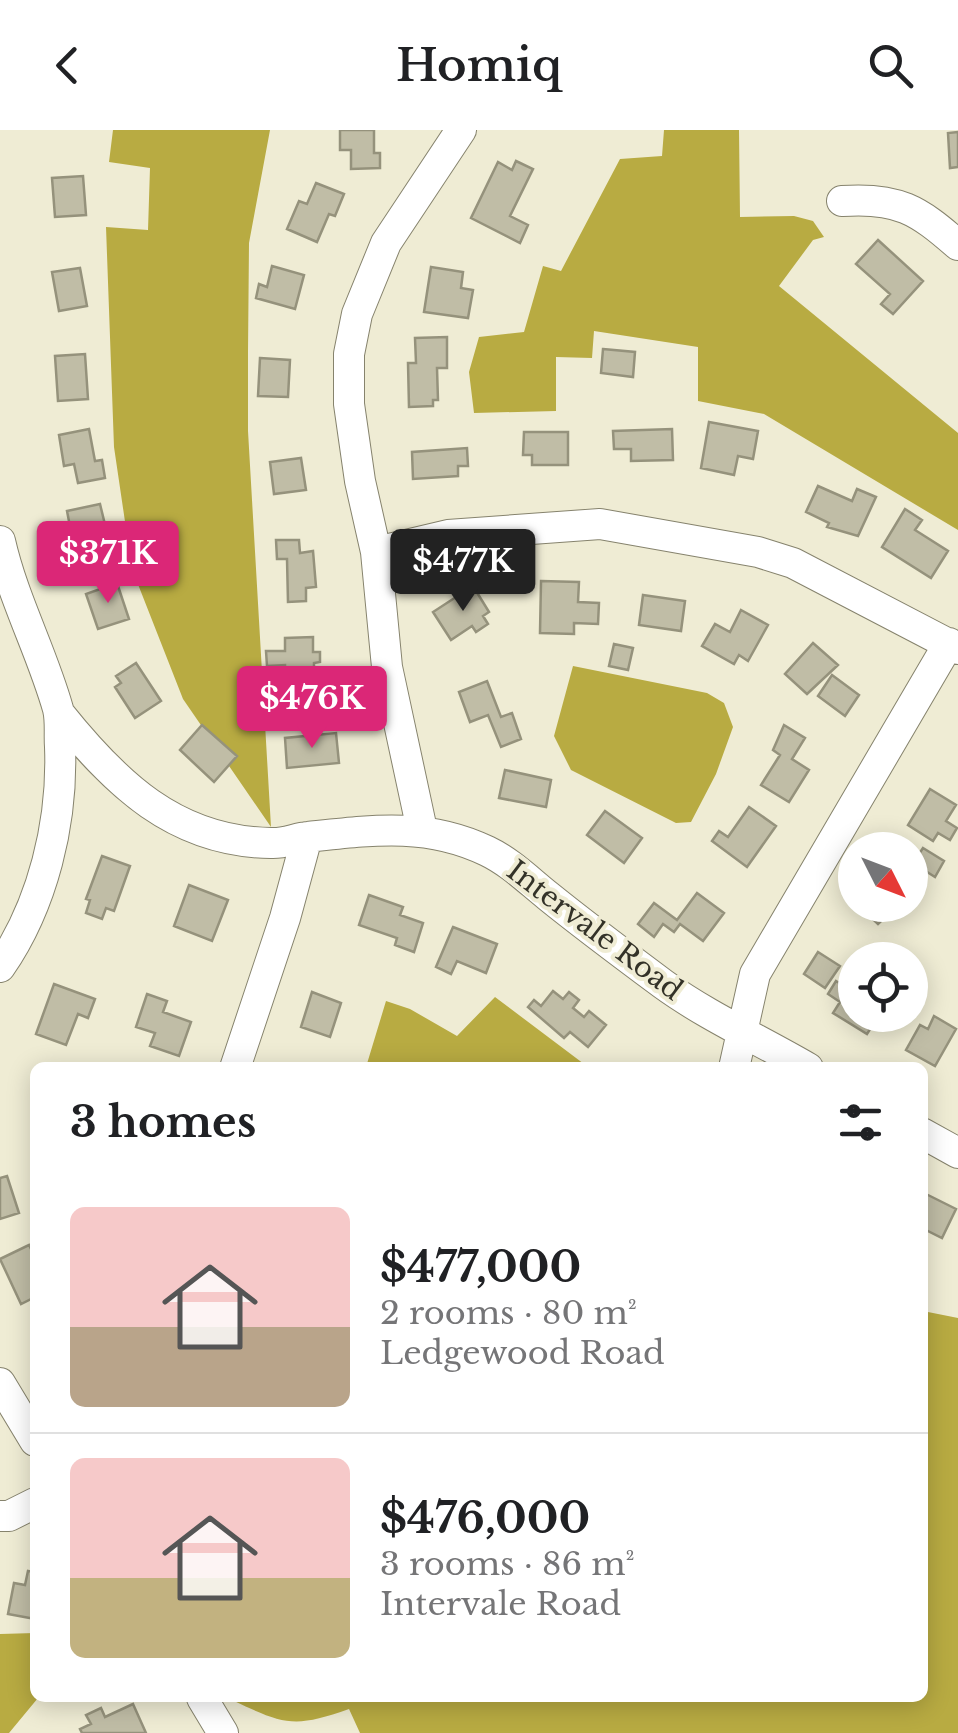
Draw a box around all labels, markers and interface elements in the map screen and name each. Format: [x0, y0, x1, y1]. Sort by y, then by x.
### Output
text: Homiq [396, 37, 562, 93]
icon: back [40, 38, 95, 93]
icon: search [863, 38, 918, 93]
pin: $371K [38, 521, 178, 606]
pin: $477K [393, 529, 533, 614]
text: $371K [59, 533, 157, 573]
text: $477K [412, 541, 514, 581]
pin: $476K [242, 666, 382, 751]
text: $476K [259, 678, 365, 718]
north arrow [838, 832, 928, 922]
map controls [838, 832, 928, 1032]
street label: Intervale Road [500, 853, 690, 1008]
button: locate [838, 942, 928, 1032]
icon: filters [833, 1095, 888, 1150]
text: 3 homes [70, 1096, 256, 1148]
text: $477,000 [380, 1241, 581, 1293]
icon: home [150, 1247, 270, 1367]
text: 2 rooms · 80 m² [380, 1293, 637, 1333]
text: Ledgewood Road [380, 1333, 665, 1373]
text: $476,000 [380, 1492, 590, 1544]
icon: home [150, 1498, 270, 1618]
text: 3 rooms · 86 m² [380, 1544, 635, 1584]
text: Intervale Road [380, 1584, 621, 1624]

